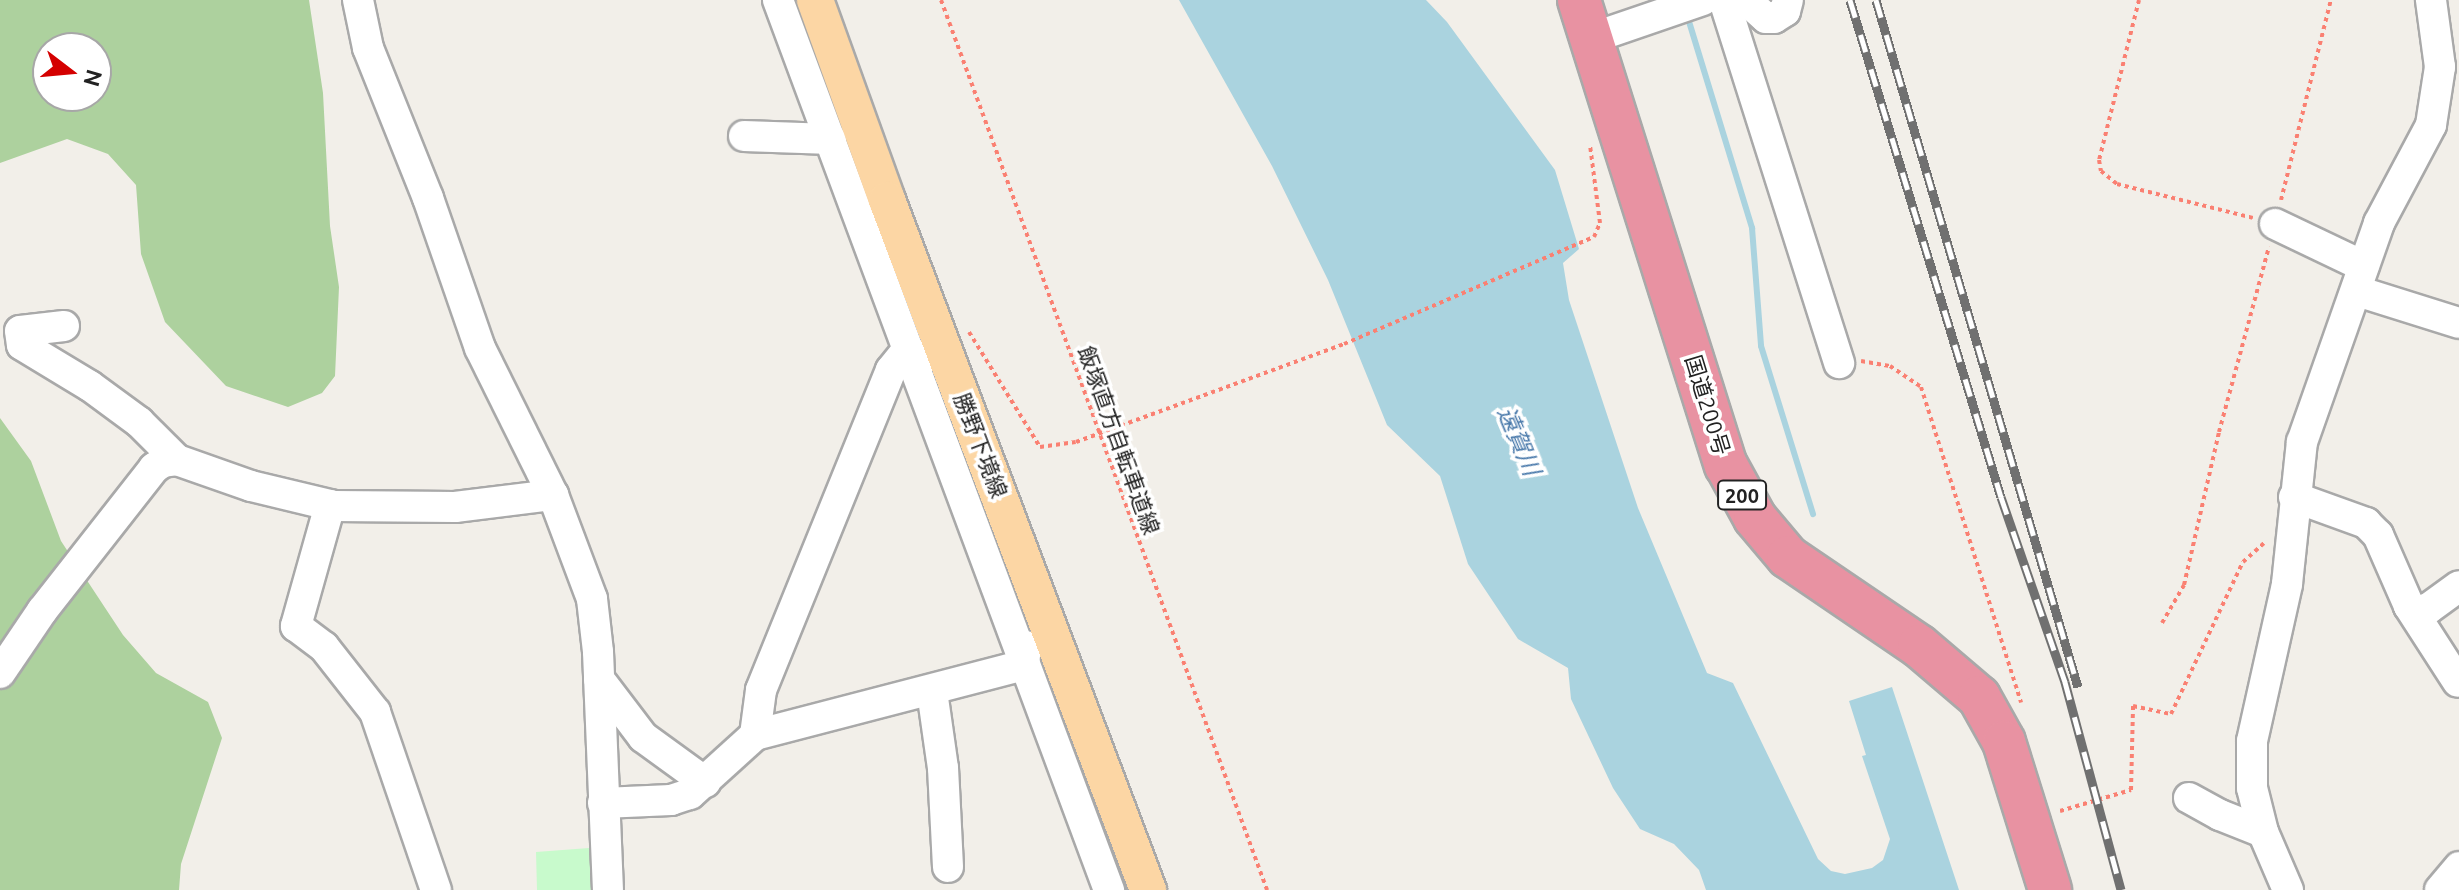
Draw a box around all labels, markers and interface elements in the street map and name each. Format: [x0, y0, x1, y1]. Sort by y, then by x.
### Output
north arrow [32, 32, 112, 112]
text: N [79, 67, 108, 90]
street label: 飯塚直方自転車道線 [1073, 342, 1165, 538]
street label: 国道200号 [1680, 352, 1736, 458]
street label: 勝野下境線 [949, 389, 1013, 501]
water label: 遠賀川 [1492, 402, 1546, 480]
road number: 200 [1716, 479, 1768, 511]

